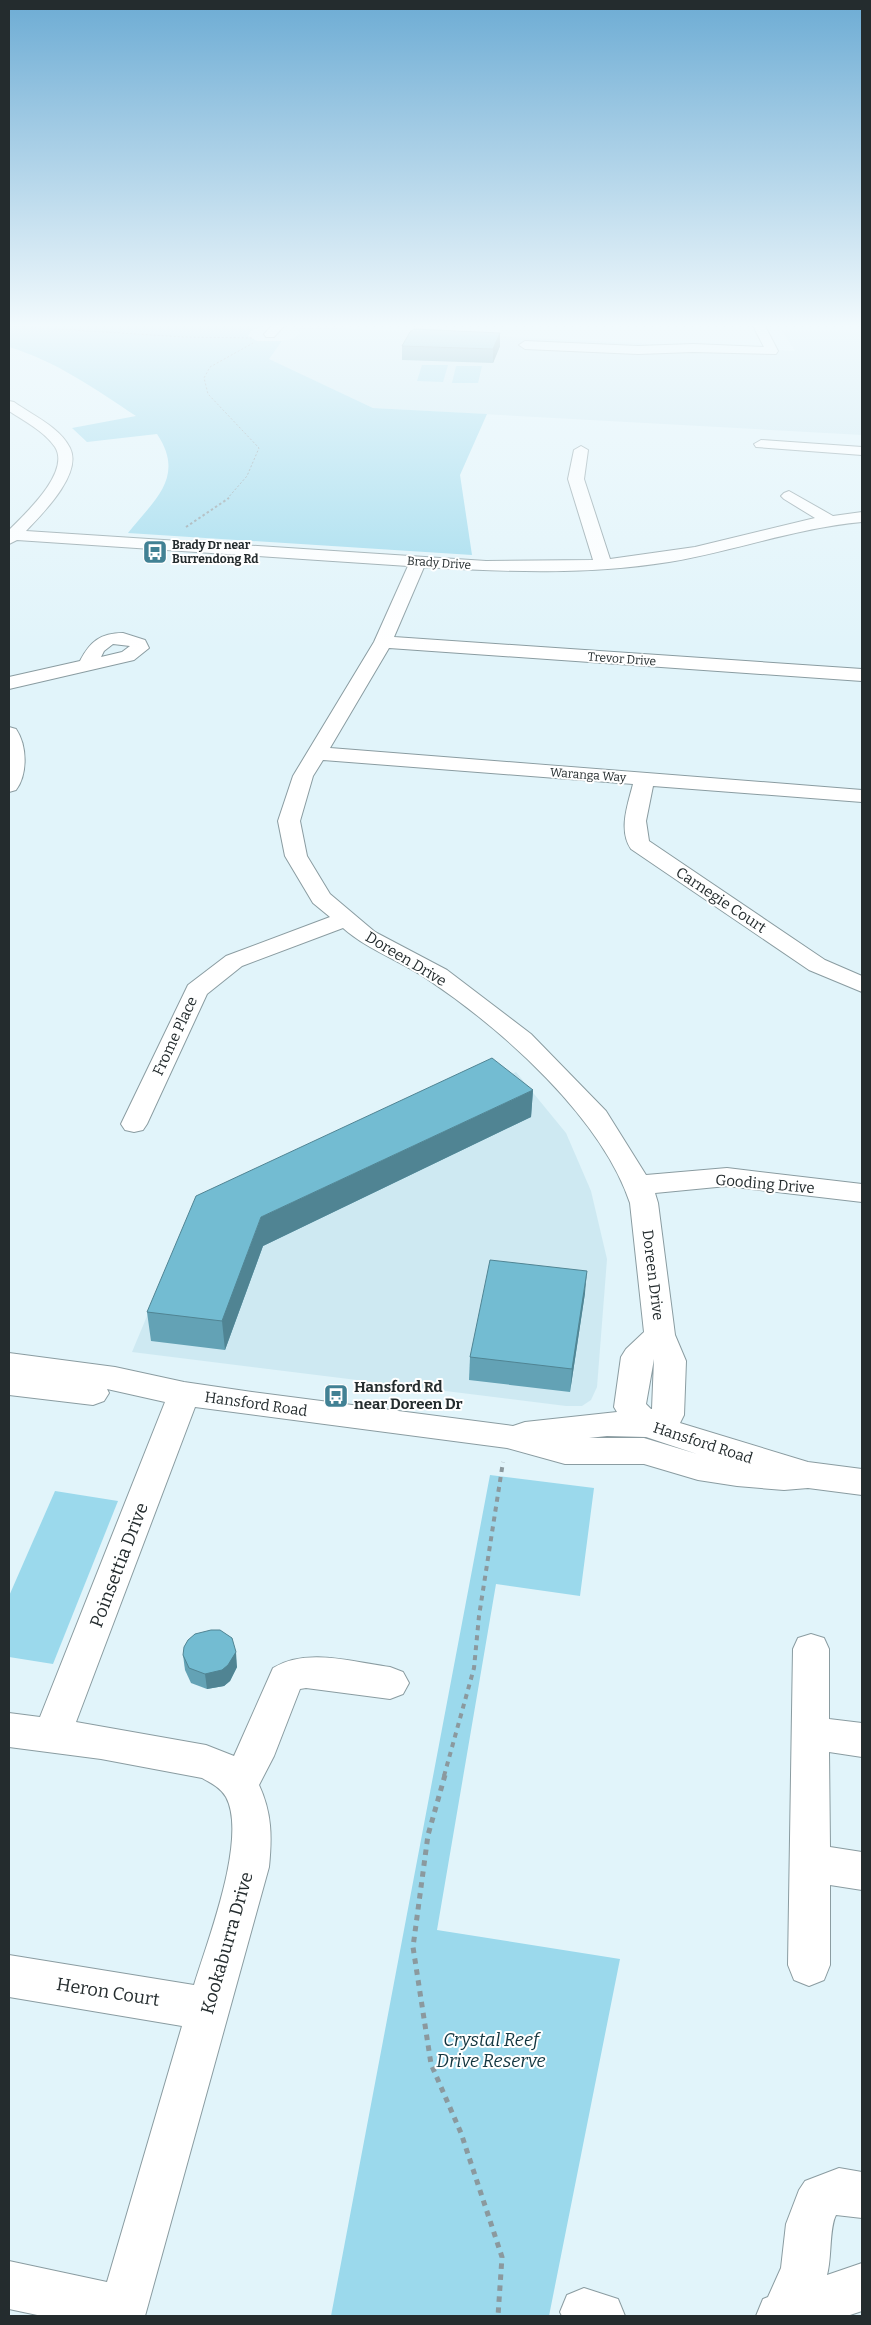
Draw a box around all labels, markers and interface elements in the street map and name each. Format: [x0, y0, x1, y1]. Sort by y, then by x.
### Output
place label: Brady Dr near Burrendong Rd [172, 538, 259, 566]
bus stop icon: Brady Dr near Burrendong Rd [142, 539, 168, 565]
street label: Brady Drive [406, 554, 472, 572]
street label: Trevor Drive [587, 650, 657, 668]
street label: Waranga Way [549, 765, 627, 785]
street label: Carnegie Court [673, 863, 770, 937]
street label: Doreen Drive [362, 928, 450, 990]
street label: Frome Place [149, 994, 201, 1078]
street label: Gooding Drive [715, 1171, 815, 1197]
street label: Doreen Drive [638, 1229, 668, 1321]
place label: Hansford Rd near Doreen Dr [354, 1378, 463, 1413]
bus stop icon: Hansford Rd near Doreen Dr [323, 1383, 349, 1409]
street label: Hansford Road [203, 1388, 309, 1420]
street label: Hansford Road [651, 1418, 755, 1468]
street label: Poinsettia Drive [85, 1499, 153, 1631]
street label: Kookaburra Drive [196, 1869, 258, 2017]
street label: Heron Court [55, 1973, 161, 2011]
park label: Crystal Reef Drive Reserve [436, 2029, 546, 2072]

